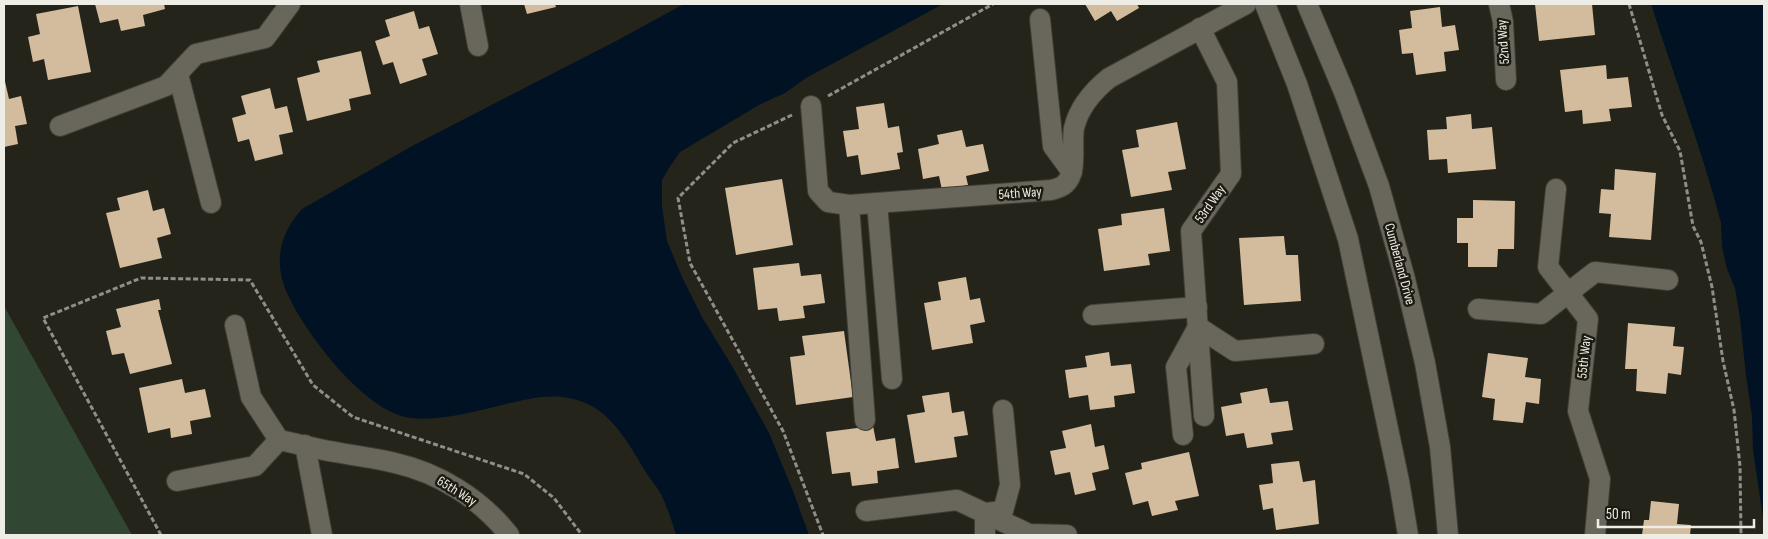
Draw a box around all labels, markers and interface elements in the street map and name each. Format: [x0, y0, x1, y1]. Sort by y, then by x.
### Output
street label: 52nd Way [1493, 18, 1513, 65]
street label: 53rd Way [1191, 181, 1230, 226]
street label: 54th Way [998, 183, 1043, 203]
street label: Cumberland Drive [1381, 221, 1419, 307]
street label: 55th Way [1573, 334, 1595, 379]
street label: 65th Way [434, 472, 481, 510]
scale bar [1598, 496, 1754, 528]
text: 50 m [1606, 505, 1631, 524]

